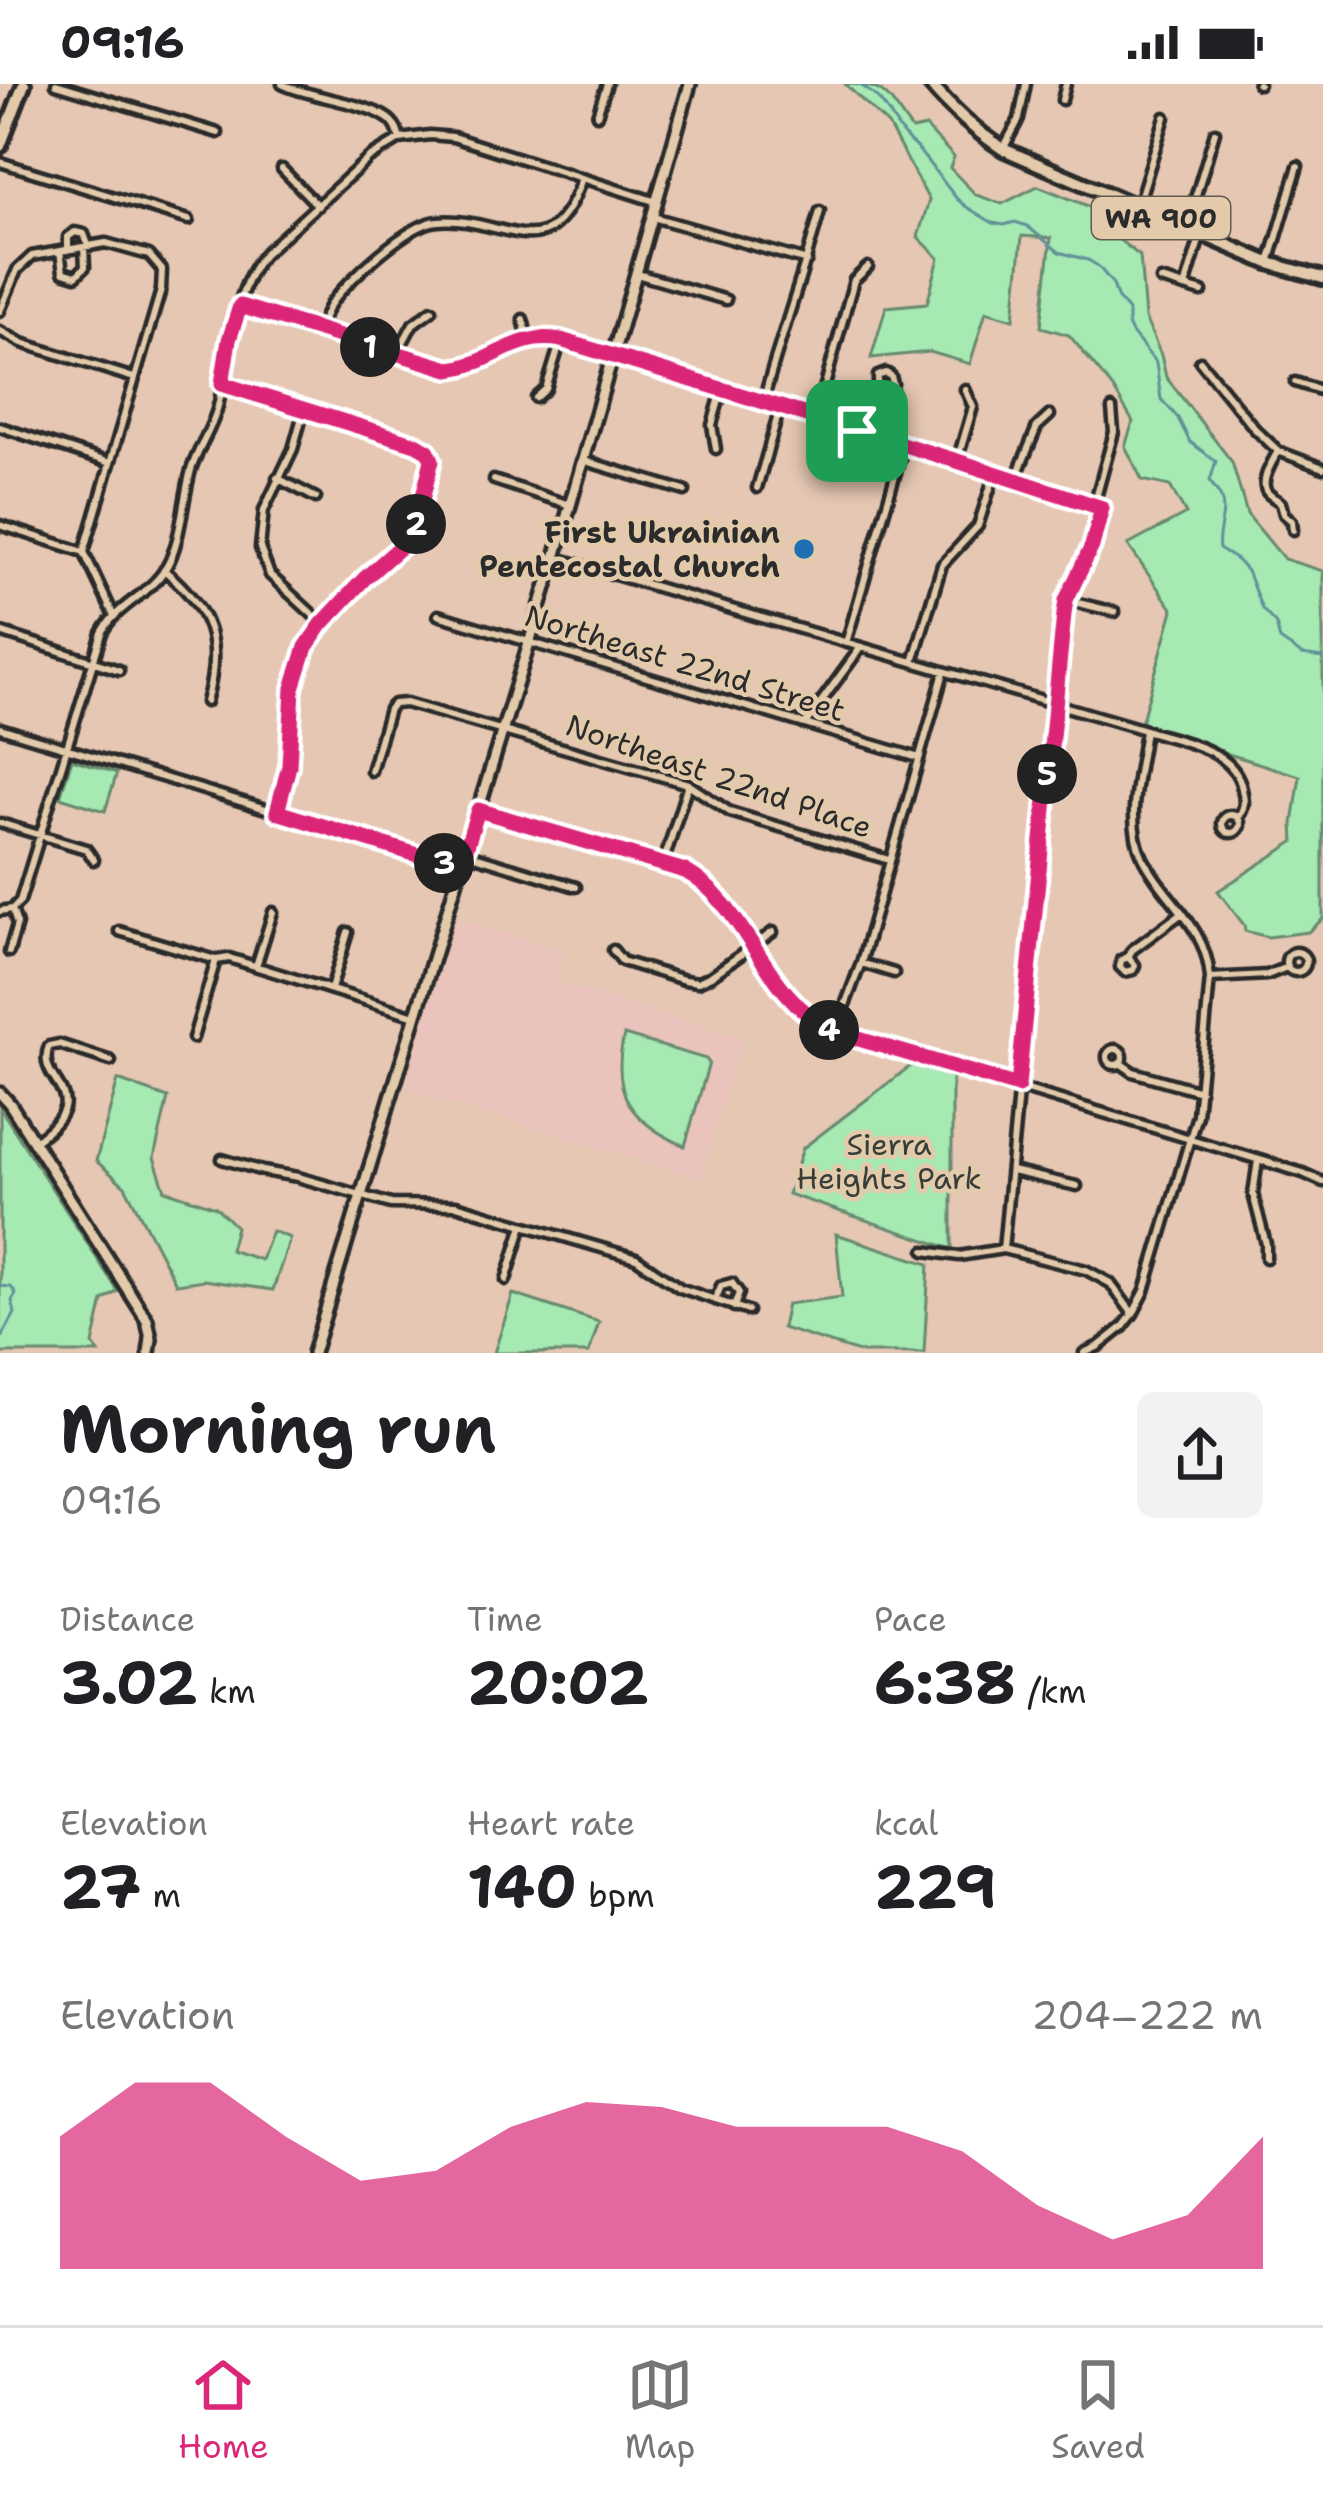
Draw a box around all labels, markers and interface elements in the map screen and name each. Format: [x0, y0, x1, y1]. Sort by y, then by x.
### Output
text: 09:16 [60, 12, 185, 72]
road number: WA 900 [1092, 197, 1230, 239]
pin: 1 [340, 317, 400, 377]
text: 1 [362, 324, 378, 369]
pin [806, 380, 908, 482]
icon: arrive [824, 398, 890, 464]
pin: 2 [386, 494, 446, 554]
text: 2 [404, 501, 428, 546]
place label: First Ukrainian Pentecostal Church [479, 512, 780, 587]
marker: First Ukrainian Pentecostal Church [791, 536, 817, 562]
street label: Northeast 22nd Street [520, 595, 850, 731]
street label: Northeast 22nd Place [561, 704, 877, 848]
pin: 5 [1017, 744, 1077, 804]
text: 5 [1037, 751, 1057, 796]
pin: 3 [414, 833, 474, 893]
text: 3 [432, 840, 456, 885]
pin: 4 [799, 1000, 859, 1060]
text: 4 [817, 1007, 841, 1052]
park label: Sierra Heights Park [796, 1124, 982, 1199]
text: Morning run [60, 1385, 496, 1473]
button: share [1137, 1392, 1263, 1518]
text: 09:16 [60, 1474, 163, 1526]
text: Distance [60, 1597, 195, 1642]
text: Time [467, 1597, 543, 1642]
text: Pace [874, 1597, 947, 1642]
text: 3.02 [60, 1642, 198, 1722]
text: 20:02 [467, 1642, 649, 1722]
text: 6:38 [874, 1642, 1016, 1722]
text: km [198, 1669, 256, 1714]
text: /km [1016, 1669, 1087, 1714]
text: Elevation [60, 1801, 208, 1846]
text: Heart rate [467, 1801, 635, 1846]
text: kcal [874, 1801, 938, 1846]
text: 27 [60, 1846, 141, 1926]
text: 140 [467, 1846, 577, 1926]
text: 229 [874, 1846, 997, 1926]
text: m [141, 1873, 181, 1918]
text: bpm [577, 1873, 655, 1918]
text: Elevation [60, 1989, 235, 2041]
text: 204–222 m [1031, 1989, 1263, 2041]
tab: Home [178, 2352, 269, 2469]
tab: Map [625, 2352, 695, 2469]
tab: Saved [1051, 2352, 1145, 2469]

